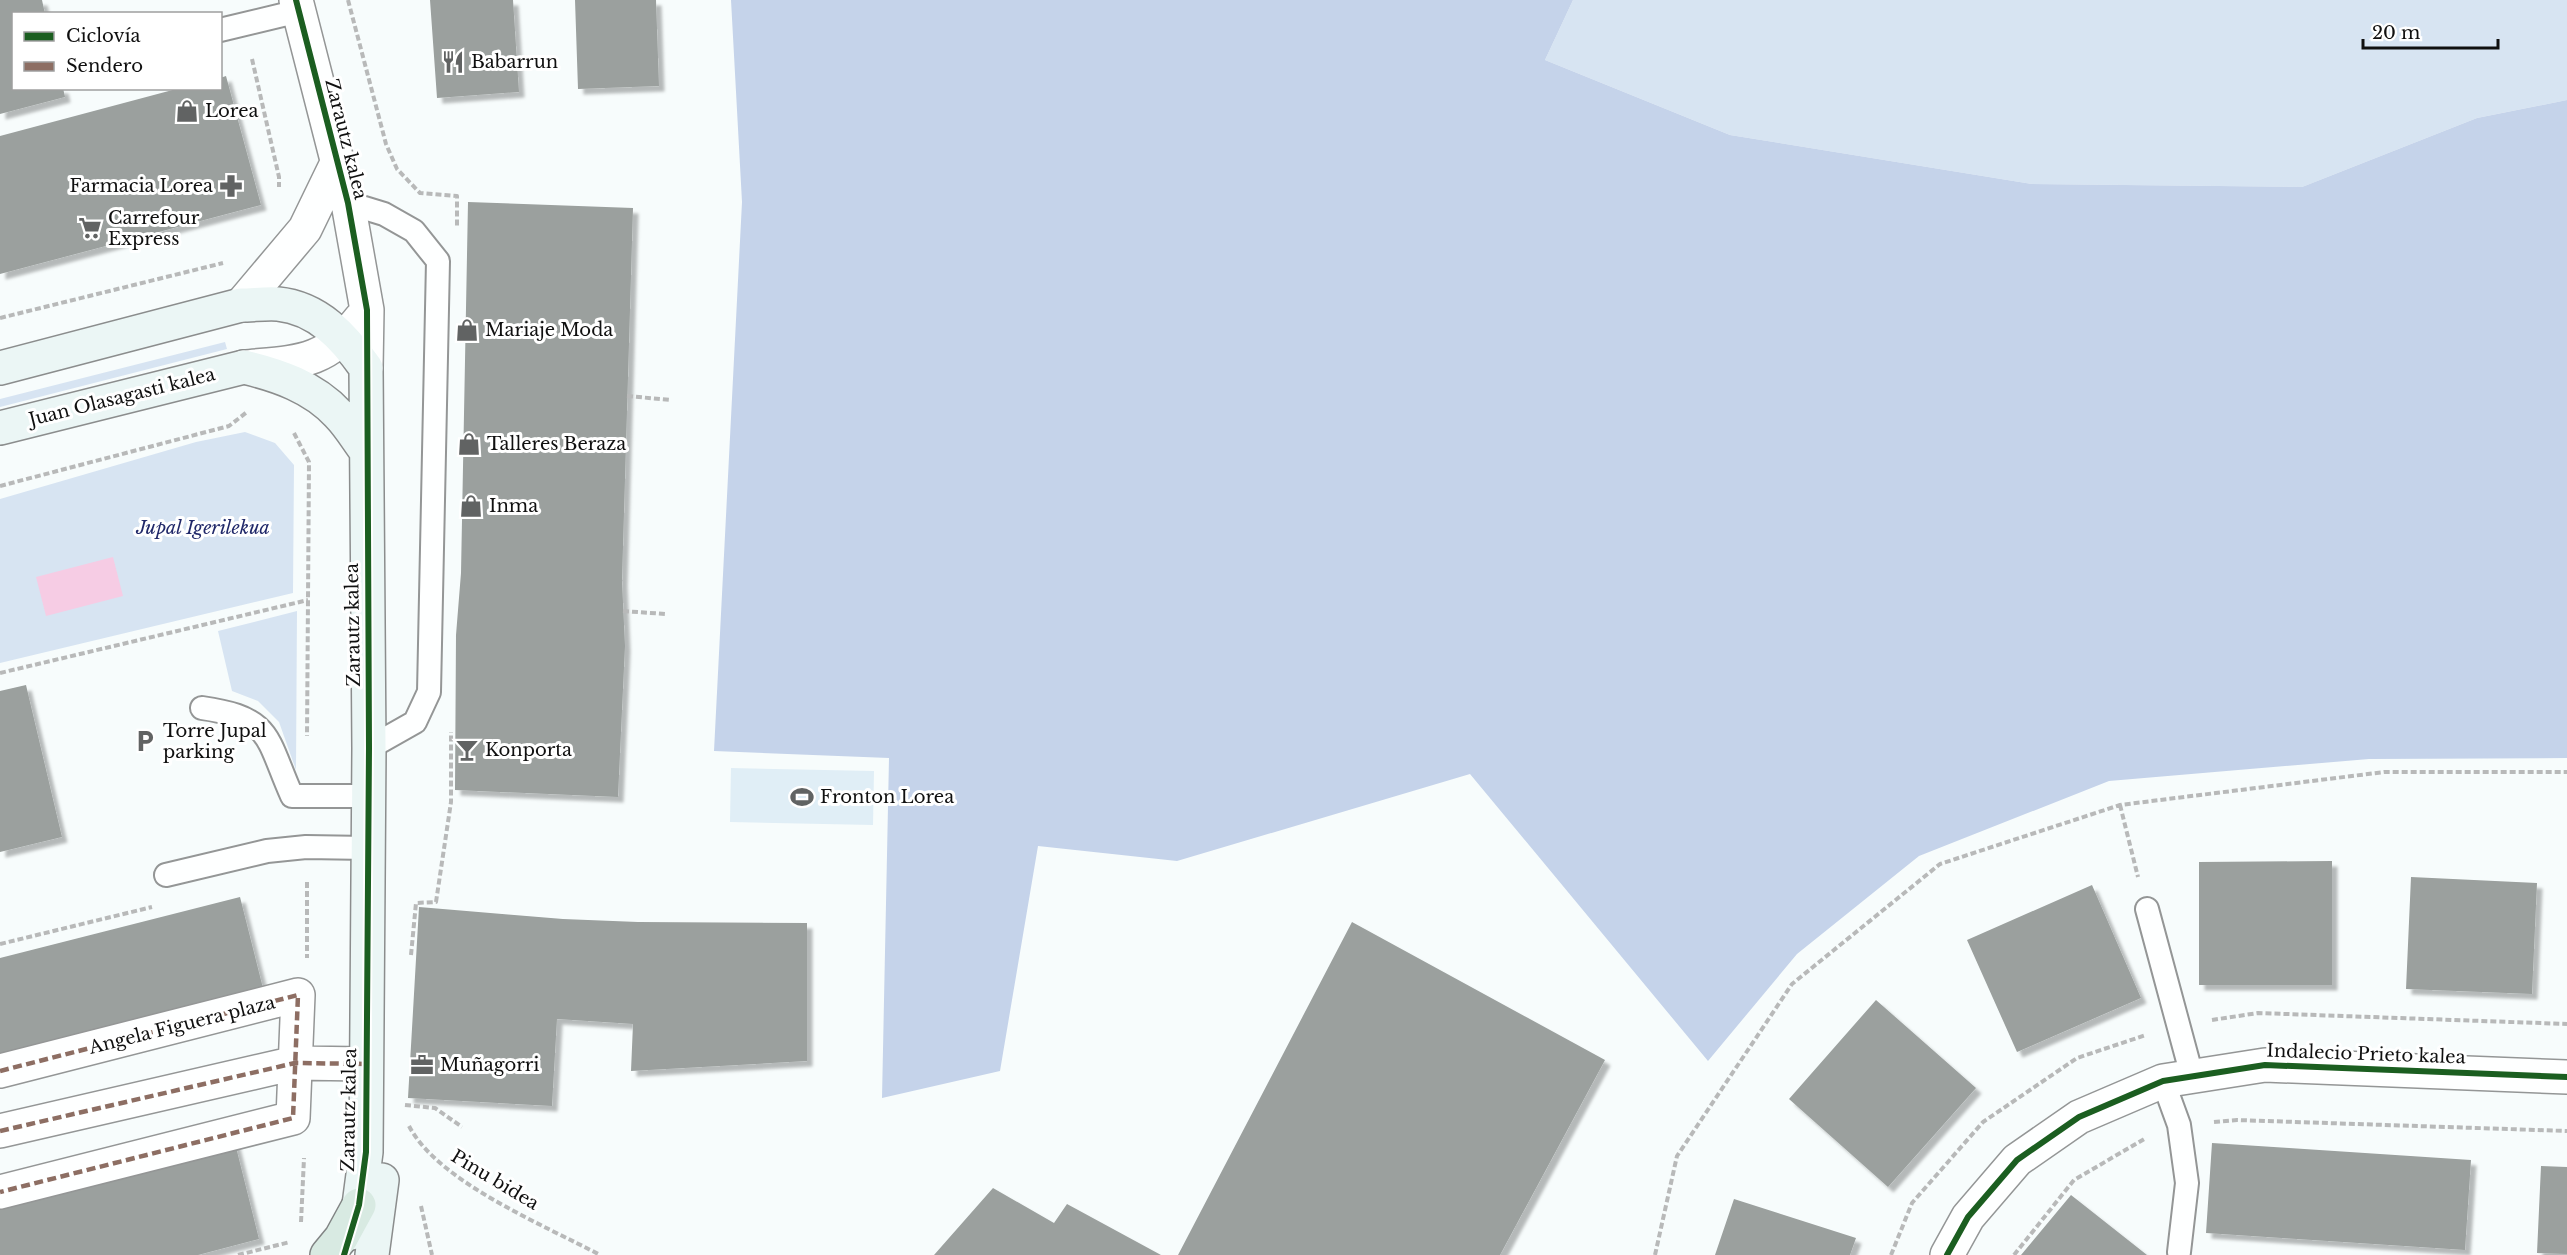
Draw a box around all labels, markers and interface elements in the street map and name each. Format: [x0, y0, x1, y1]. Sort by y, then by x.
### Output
legend [12, 12, 222, 90]
scale bar [2363, 12, 2498, 50]
text: 20 m [2372, 22, 2420, 44]
text: Ciclovía [66, 25, 141, 47]
restaurant icon: Babarrun [440, 49, 466, 75]
place label: Babarrun [471, 51, 558, 73]
text: Sendero [66, 55, 143, 77]
street label: Zarautz kalea [320, 76, 372, 202]
shop icon: Lorea [174, 98, 200, 124]
place label: Lorea [205, 100, 259, 122]
pharmacy icon: Farmacia Lorea [218, 173, 244, 199]
place label: Farmacia Lorea [69, 175, 213, 197]
place label: Carrefour Express [108, 207, 200, 250]
supermarket icon: Carrefour Express [77, 215, 103, 241]
shop icon: Mariaje Moda [454, 317, 480, 343]
place label: Mariaje Moda [485, 319, 613, 341]
street label: Juan Olasagasti kalea [25, 363, 218, 431]
shop icon: Talleres Beraza [456, 431, 482, 457]
place label: Talleres Beraza [487, 433, 626, 455]
shop icon: Inma [458, 493, 484, 519]
place label: Inma [489, 495, 538, 517]
park label: Jupal Igerilekua [135, 517, 270, 539]
street label: Zarautz kalea [341, 563, 365, 687]
place label: Torre Jupal parking [163, 720, 267, 763]
parking icon: Torre Jupal parking [132, 728, 158, 754]
bar icon: Konporta [454, 737, 480, 763]
place label: Konporta [485, 739, 572, 761]
sports icon: Fronton Lorea [789, 784, 815, 810]
place label: Fronton Lorea [820, 786, 954, 808]
street label: Angela Figuera plaza [86, 991, 277, 1059]
street label: Indalecio Prieto kalea [2266, 1040, 2466, 1068]
street label: Zarautz kalea [337, 1048, 361, 1172]
office icon: Muñagorri [409, 1052, 435, 1078]
place label: Muñagorri [440, 1054, 539, 1076]
street label: Pinu bidea [447, 1145, 543, 1215]

